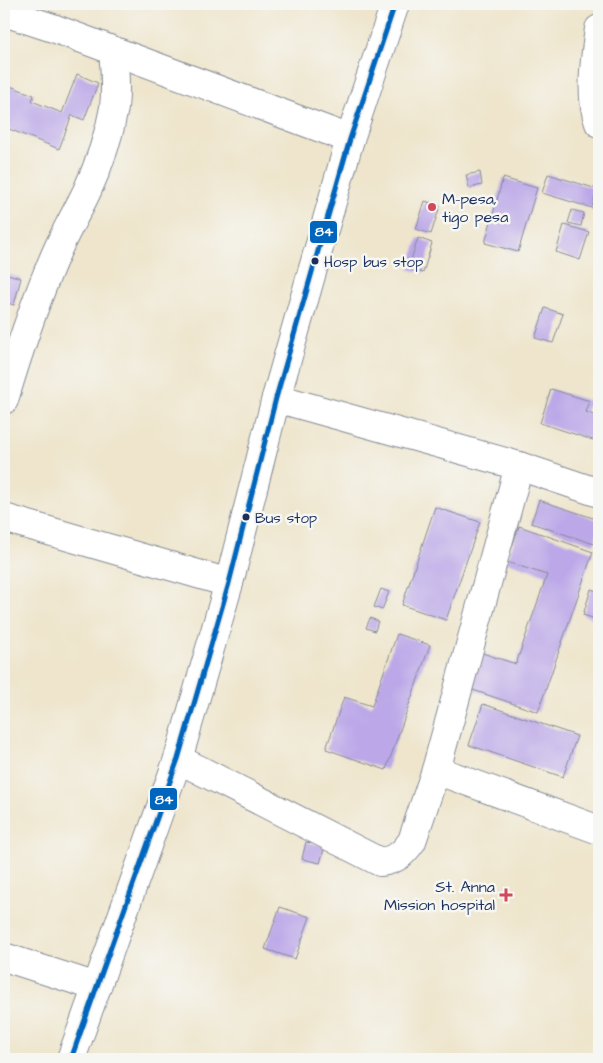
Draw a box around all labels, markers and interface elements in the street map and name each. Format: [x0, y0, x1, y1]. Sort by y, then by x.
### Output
place label: M-pesa, tigo pesa [442, 188, 508, 229]
marker: M-pesa, tigo pesa [426, 201, 438, 213]
line badge: 84 [309, 220, 338, 244]
text: 84 [315, 222, 334, 242]
place label: Hosp bus stop [324, 252, 423, 273]
marker: Hosp bus stop [310, 256, 320, 266]
place label: Bus stop [255, 508, 317, 529]
marker: Bus stop [241, 512, 251, 522]
line badge: 84 [149, 787, 178, 811]
text: 84 [155, 790, 174, 810]
place label: St. Anna Mission hospital [384, 876, 495, 916]
marker: St. Anna Mission hospital [499, 888, 513, 902]

